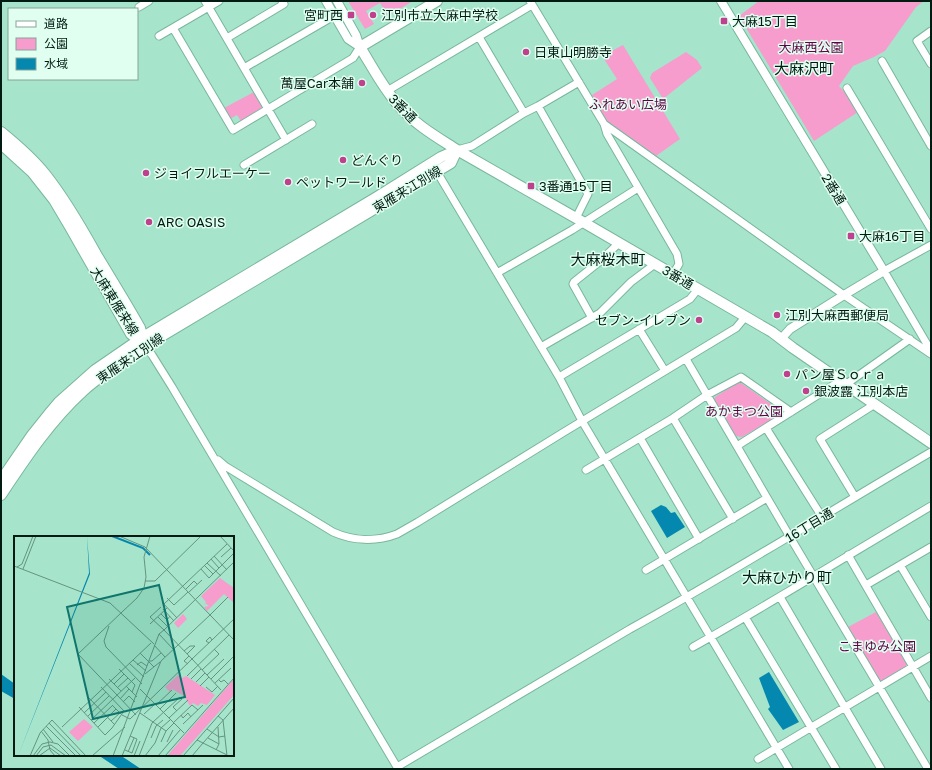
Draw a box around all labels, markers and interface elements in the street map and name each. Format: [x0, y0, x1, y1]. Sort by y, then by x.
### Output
place label: 宮町西 [304, 7, 343, 23]
place label: 江別市立大麻中学校 [381, 7, 498, 23]
legend [8, 8, 138, 80]
marker: 宮町西 [346, 10, 356, 20]
marker: 江別市立大麻中学校 [368, 10, 378, 20]
place label: 大麻15丁目 [732, 13, 798, 29]
text: 道路 [44, 16, 68, 31]
marker: 大麻15丁目 [719, 16, 729, 26]
text: 公園 [44, 36, 68, 51]
park label: 大麻西公園 [778, 39, 844, 55]
place label: 日東山明勝寺 [534, 44, 612, 60]
marker: 日東山明勝寺 [521, 47, 531, 57]
text: 水域 [44, 56, 68, 71]
district label: 大麻沢町 [774, 59, 834, 77]
place label: 萬屋Car本舗 [281, 75, 354, 91]
marker: 萬屋Car本舗 [357, 78, 367, 88]
street label: 3番通 [386, 90, 420, 126]
park label: ふれあい広場 [589, 96, 667, 112]
place label: どんぐり [351, 152, 403, 168]
marker: どんぐり [338, 155, 348, 165]
street label: 東雁来江別線 [369, 162, 445, 216]
place label: ジョイフルエーケー [154, 165, 271, 181]
marker: ジョイフルエーケー [141, 168, 151, 178]
street label: 2番通 [819, 171, 849, 207]
place label: ペットワールド [296, 174, 387, 190]
marker: ペットワールド [283, 177, 293, 187]
place label: 3番通15丁目 [539, 178, 612, 194]
marker: 3番通15丁目 [526, 181, 536, 191]
place label: ARC OASIS [157, 214, 225, 230]
marker: ARC OASIS [144, 217, 154, 227]
place label: 大麻16丁目 [859, 228, 925, 244]
marker: 大麻16丁目 [846, 231, 856, 241]
district label: 大麻桜木町 [570, 250, 646, 268]
street label: 3番通 [659, 261, 697, 293]
street label: 大麻東雁来線 [88, 264, 142, 338]
place label: 江別大麻西郵便局 [785, 307, 889, 323]
marker: 江別大麻西郵便局 [772, 310, 782, 320]
place label: セブン-イレブン [595, 312, 691, 328]
marker: セブン-イレブン [694, 315, 704, 325]
street label: 東雁来江別線 [93, 330, 167, 386]
place label: パン屋Ｓｏｒａ [795, 366, 887, 382]
marker: パン屋Ｓｏｒａ [782, 369, 792, 379]
place label: 銀波露 江別本店 [814, 383, 908, 399]
marker: 銀波露 江別本店 [801, 386, 811, 396]
park label: あかまつ公園 [705, 403, 783, 419]
street label: 16丁目通 [782, 504, 836, 546]
inset map [14, 536, 234, 756]
district label: 大麻ひかり町 [742, 568, 832, 586]
park label: こまゆみ公園 [838, 638, 916, 654]

